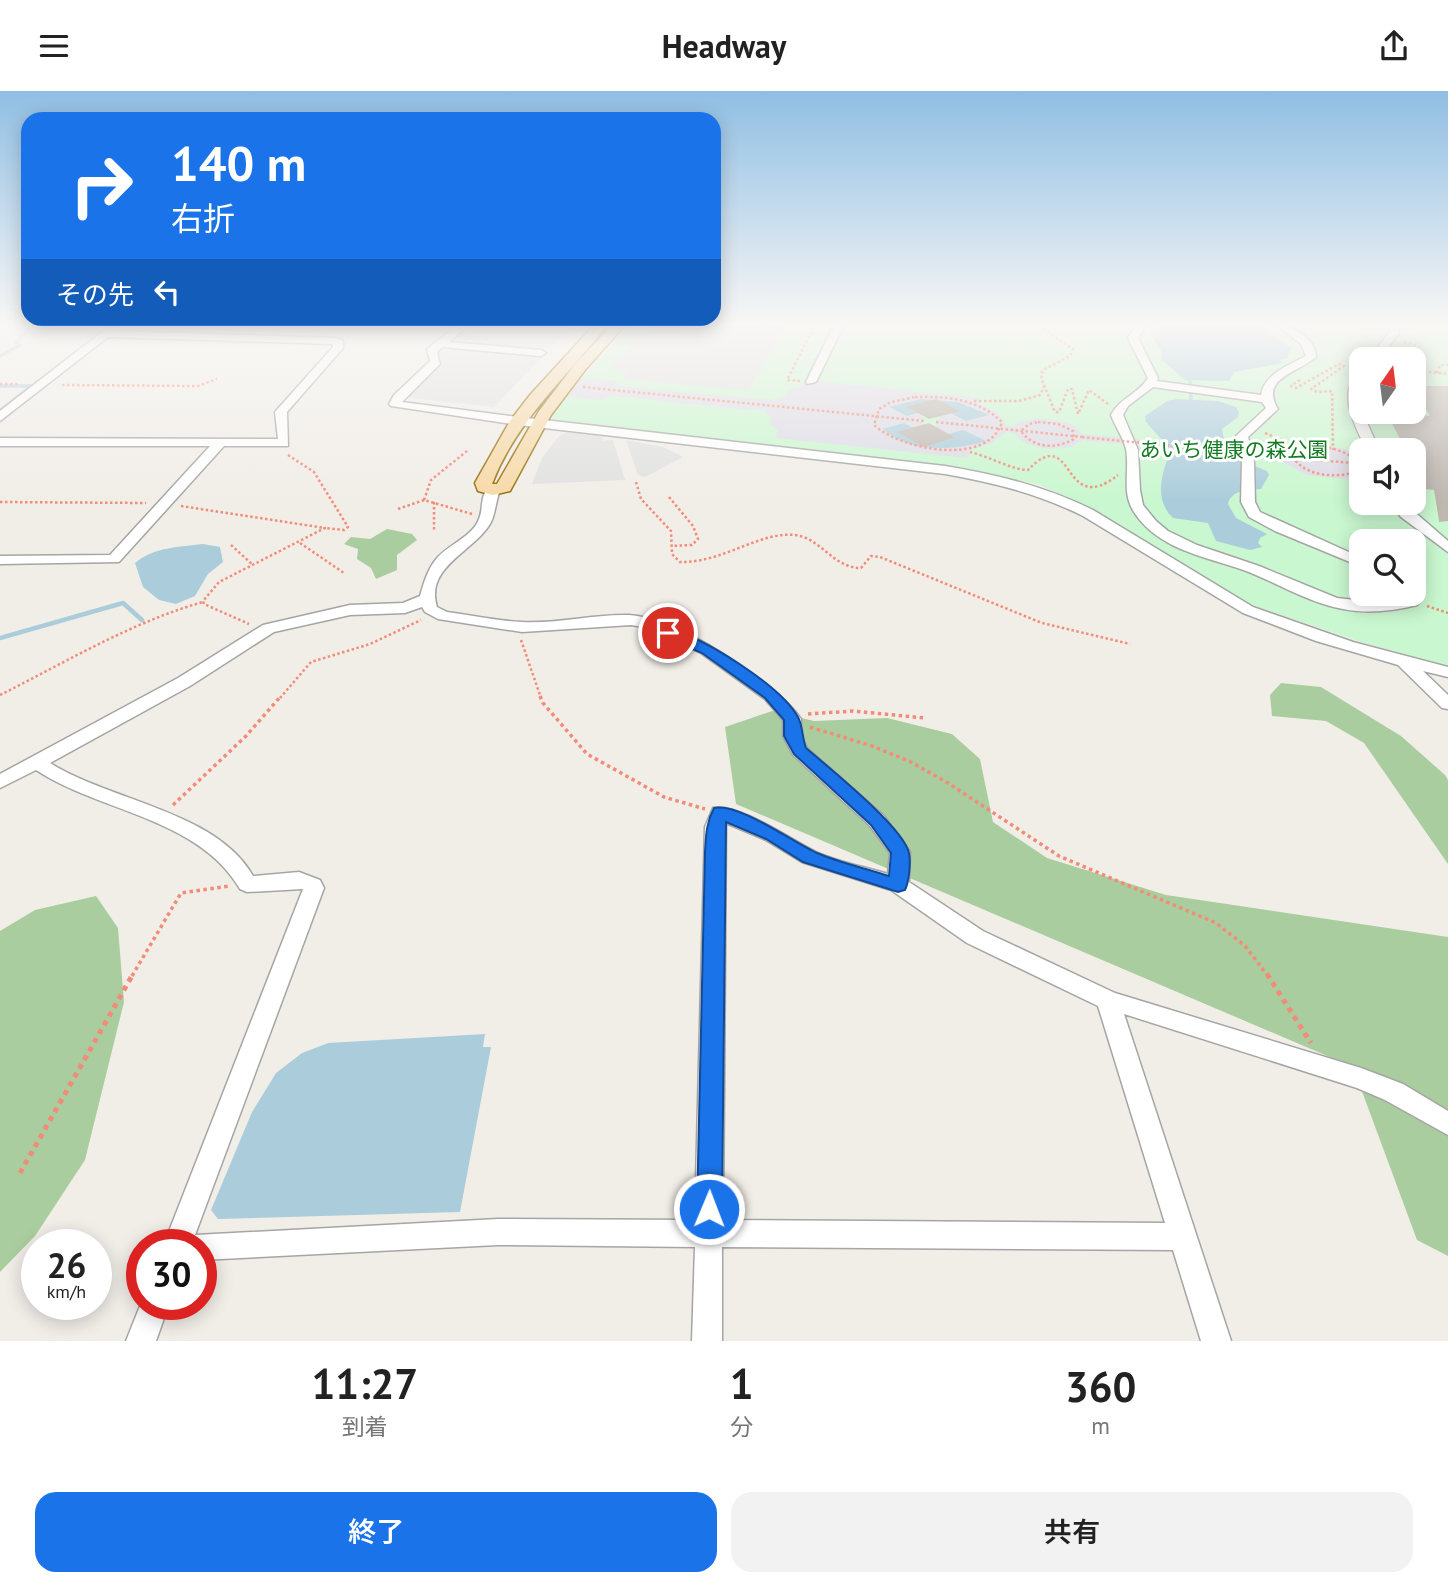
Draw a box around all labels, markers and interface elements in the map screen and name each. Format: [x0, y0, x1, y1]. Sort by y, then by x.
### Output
text: Headway [662, 25, 786, 67]
icon: menu [35, 27, 73, 65]
icon: share [1375, 27, 1413, 65]
text: 140 m [171, 131, 306, 195]
icon: right [56, 140, 147, 231]
text: 右折 [171, 197, 235, 239]
icon: left [148, 273, 186, 311]
text: その先 [56, 278, 134, 311]
north arrow [1349, 347, 1426, 423]
map controls [1349, 347, 1426, 606]
park label: あいち健康の森公園 [1140, 436, 1329, 463]
button: sound [1349, 438, 1426, 515]
button: search [1349, 529, 1426, 606]
pin [638, 603, 698, 663]
icon: arrive [649, 614, 687, 652]
position arrow [672, 1172, 746, 1246]
speed limit sign: 30 [126, 1229, 217, 1320]
text: 26 [47, 1242, 86, 1288]
text: km/h [47, 1280, 86, 1303]
text: 11:27 [312, 1356, 418, 1411]
text: 1 [730, 1356, 753, 1411]
text: 360 [1065, 1359, 1136, 1414]
text: m [1091, 1411, 1110, 1440]
text: 到着 [342, 1412, 388, 1441]
text: 分 [730, 1412, 753, 1441]
button: 終了 [35, 1492, 717, 1572]
button: 共有 [731, 1492, 1413, 1572]

